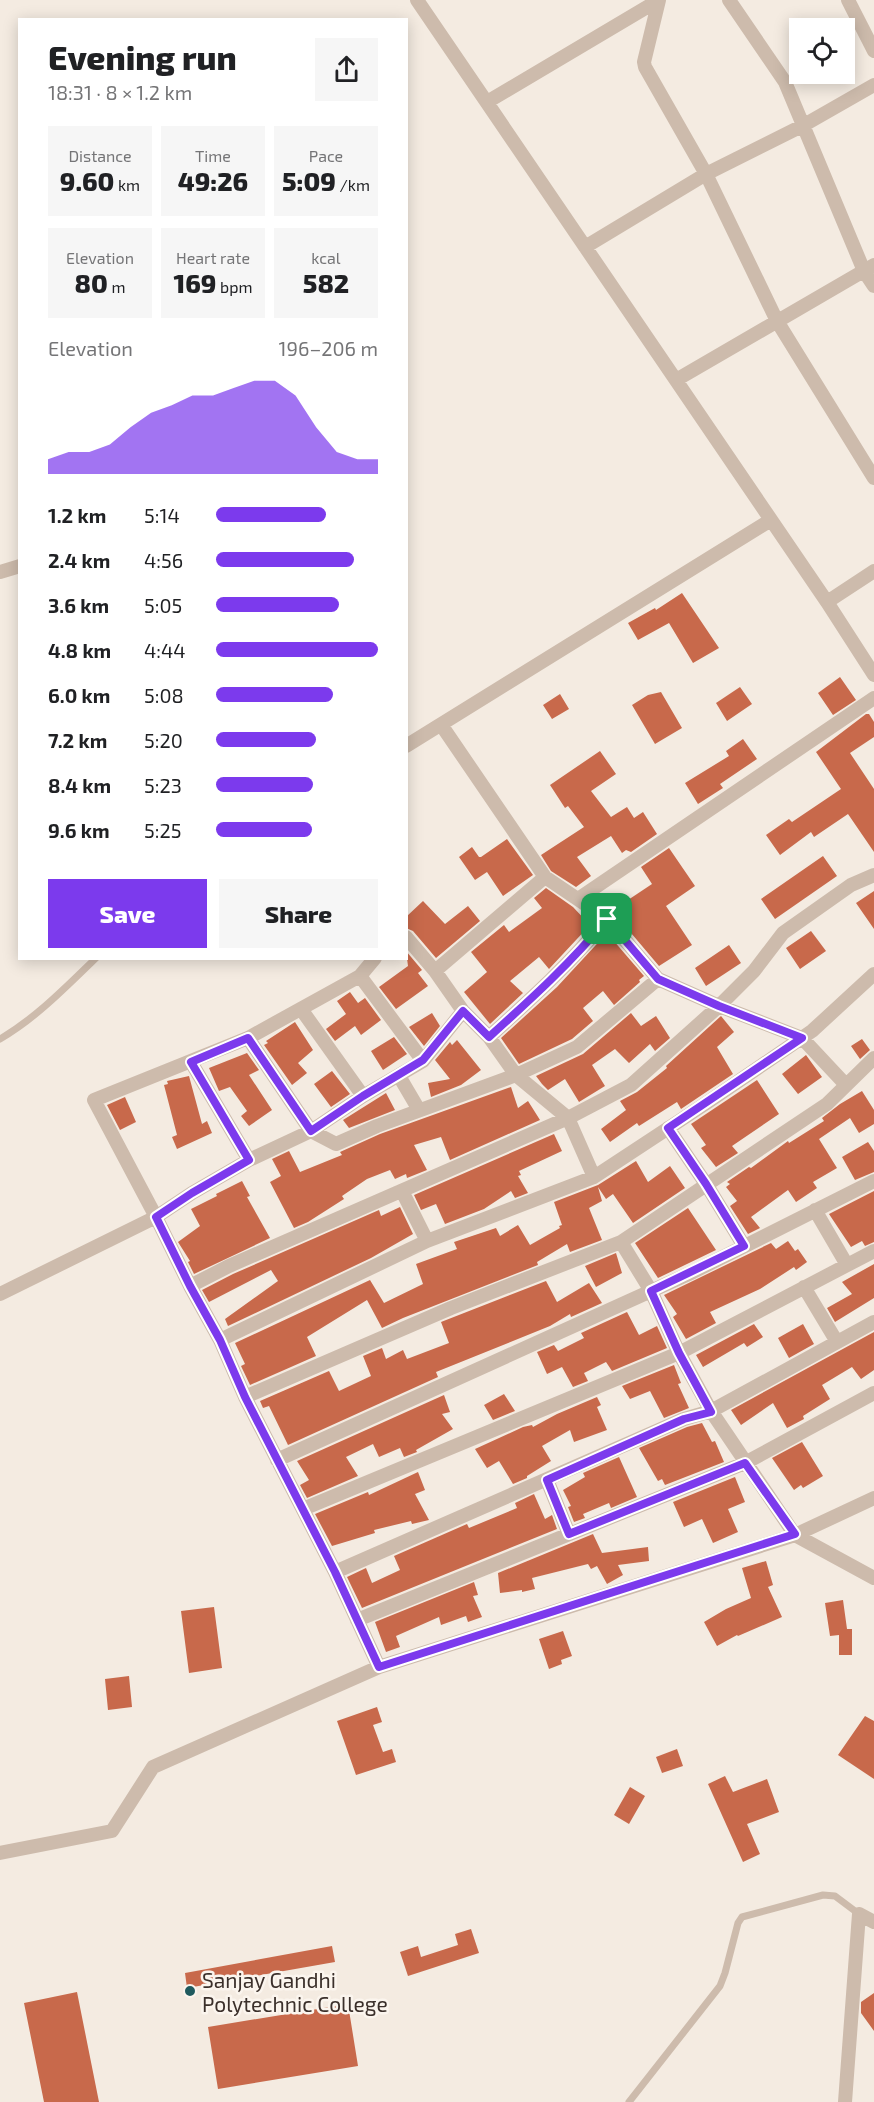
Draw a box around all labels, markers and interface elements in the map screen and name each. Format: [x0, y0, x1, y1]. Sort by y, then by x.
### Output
map controls [789, 18, 855, 84]
button: locate [789, 18, 855, 84]
text: Evening run [48, 37, 237, 77]
button: share [315, 38, 378, 101]
text: 18:31 · 8 × 1.2 km [48, 80, 192, 104]
text: Distance [68, 146, 132, 165]
text: Time [195, 146, 231, 165]
text: Pace [309, 146, 343, 165]
text: 9.60 [60, 165, 114, 196]
text: 49:26 [178, 165, 248, 196]
text: 5:09 [282, 165, 336, 196]
text: km [114, 175, 140, 194]
text: /km [336, 175, 370, 194]
text: Elevation [66, 248, 134, 267]
text: Heart rate [176, 248, 250, 267]
text: kcal [311, 248, 341, 267]
text: 80 [75, 267, 108, 298]
text: 169 [174, 267, 216, 298]
text: 582 [303, 267, 349, 298]
text: m [108, 277, 125, 296]
text: bpm [216, 277, 252, 296]
text: Elevation [48, 336, 133, 360]
text: 196–206 m [279, 336, 378, 360]
text: 1.2 km [48, 503, 106, 527]
text: 5:14 [144, 503, 180, 527]
text: 2.4 km [48, 548, 110, 572]
text: 4:56 [144, 548, 183, 572]
text: 3.6 km [48, 593, 109, 617]
text: 5:05 [144, 593, 182, 617]
text: 4.8 km [48, 638, 111, 662]
text: 4:44 [144, 638, 186, 662]
text: 6.0 km [48, 683, 110, 707]
text: 5:08 [144, 683, 184, 707]
text: 7.2 km [48, 728, 107, 752]
text: 5:20 [144, 728, 183, 752]
text: 8.4 km [48, 773, 111, 797]
text: 5:23 [144, 773, 182, 797]
text: 9.6 km [48, 818, 110, 842]
text: 5:25 [144, 818, 181, 842]
button: Save [48, 879, 207, 948]
button: Share [219, 879, 378, 948]
pin [581, 893, 632, 944]
icon: arrive [590, 902, 623, 935]
place label: Sanjay Gandhi Polytechnic College [202, 1967, 388, 2016]
marker: Sanjay Gandhi Polytechnic College [183, 1984, 197, 1998]

